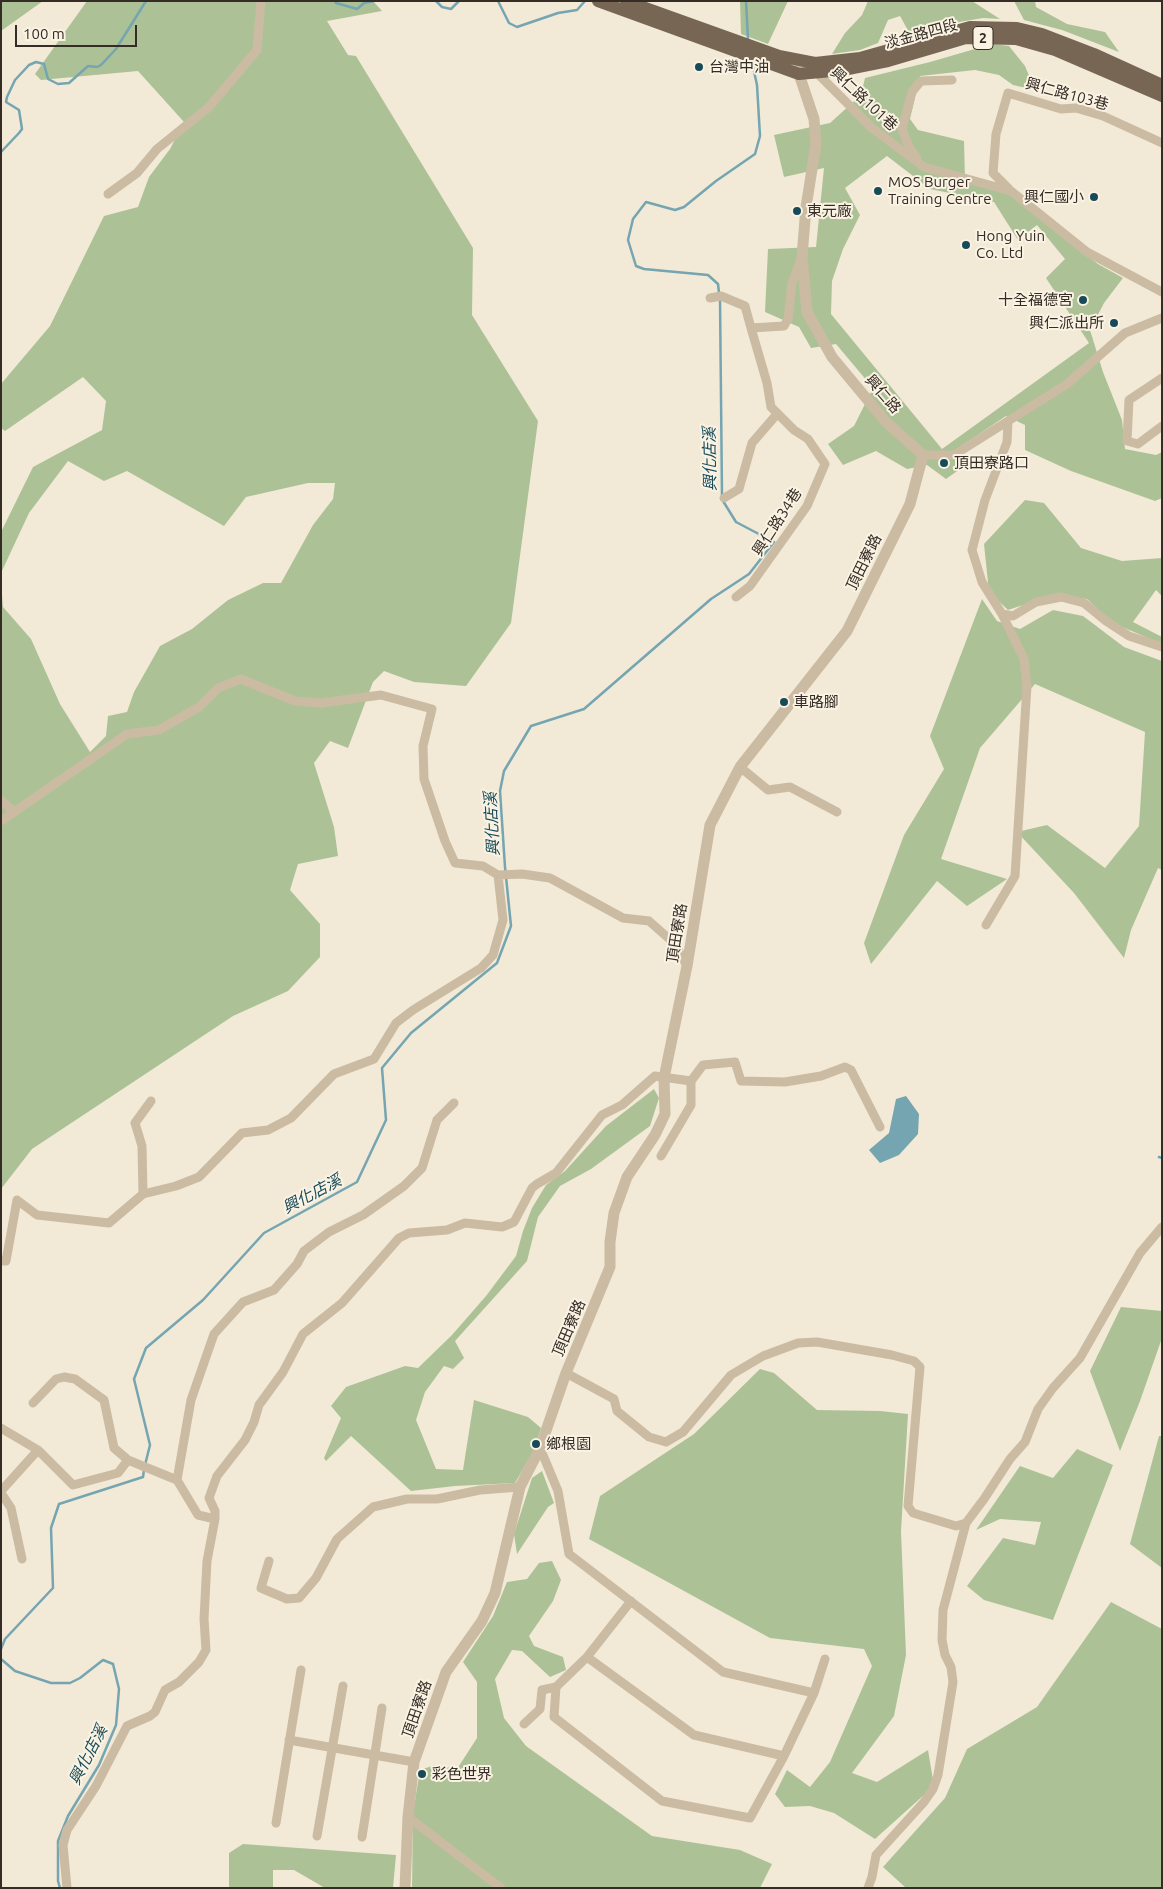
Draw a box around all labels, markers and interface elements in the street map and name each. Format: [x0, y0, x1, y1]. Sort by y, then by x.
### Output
scale bar [18, 15, 140, 47]
street label: 淡金路四段 [882, 16, 960, 52]
text: 100 m [23, 25, 65, 42]
road number: 2 [973, 26, 993, 49]
place label: 台灣中油 [709, 58, 769, 76]
marker: 台灣中油 [693, 61, 705, 73]
street label: 興仁路101巷 [827, 63, 901, 135]
street label: 興仁路103巷 [1023, 74, 1111, 114]
place label: MOS Burger Training Centre [888, 173, 992, 208]
marker: MOS Burger Training Centre [872, 185, 884, 197]
place label: 興仁國小 [1024, 188, 1084, 206]
marker: 興仁國小 [1088, 191, 1100, 203]
place label: 東元廠 [807, 202, 852, 220]
marker: 東元廠 [791, 205, 803, 217]
place label: Hong Yuin Co. Ltd [976, 227, 1045, 262]
marker: Hong Yuin Co. Ltd [960, 239, 972, 251]
place label: 十全福德宮 [998, 291, 1073, 309]
marker: 十全福德宮 [1077, 294, 1089, 306]
place label: 興仁派出所 [1029, 314, 1104, 332]
marker: 興仁派出所 [1108, 317, 1120, 329]
street label: 興仁路 [861, 371, 905, 417]
water label: 興化店溪 [700, 427, 720, 491]
place label: 頂田寮路口 [954, 454, 1029, 472]
marker: 頂田寮路口 [938, 457, 950, 469]
street label: 興仁路34巷 [749, 485, 805, 559]
street label: 頂田寮路 [843, 531, 885, 593]
place label: 車路腳 [794, 693, 839, 711]
marker: 車路腳 [778, 696, 790, 708]
water label: 興化店溪 [481, 792, 503, 856]
street label: 頂田寮路 [663, 902, 691, 964]
water label: 興化店溪 [279, 1171, 345, 1217]
street label: 頂田寮路 [549, 1297, 589, 1359]
place label: 鄉根園 [546, 1435, 591, 1453]
marker: 鄉根園 [530, 1438, 542, 1450]
street label: 頂田寮路 [399, 1678, 435, 1740]
water label: 興化店溪 [65, 1722, 111, 1788]
place label: 彩色世界 [432, 1765, 492, 1783]
marker: 彩色世界 [416, 1768, 428, 1780]

